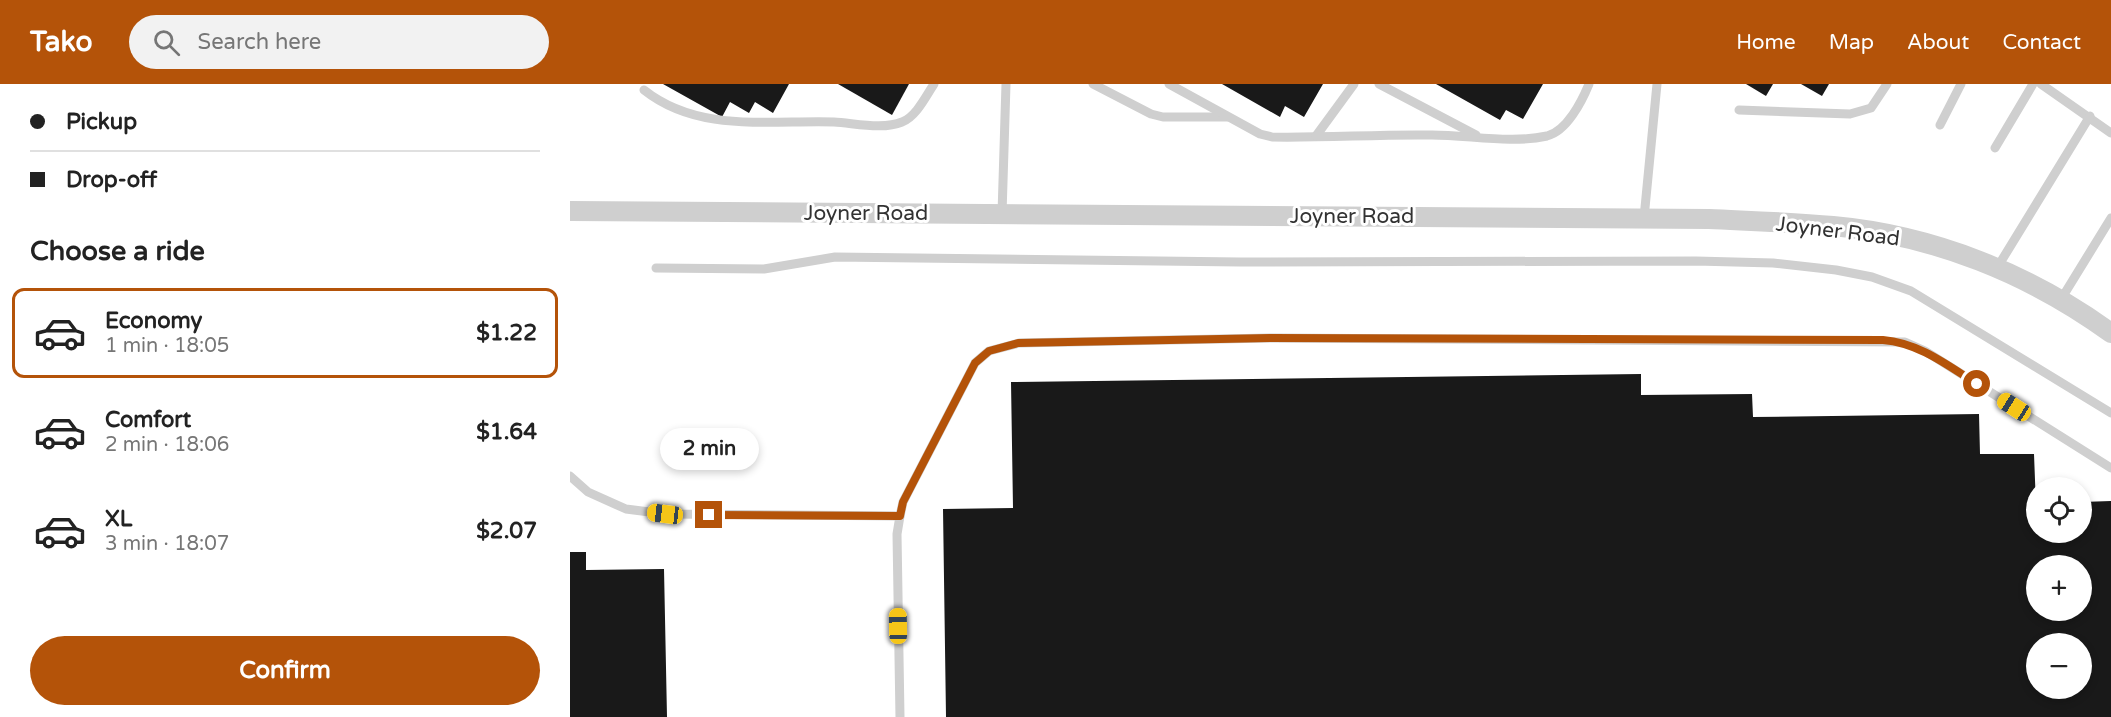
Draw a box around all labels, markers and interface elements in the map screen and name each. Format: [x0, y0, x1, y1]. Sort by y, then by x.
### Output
search box [129, 15, 549, 69]
text: Tako [30, 25, 93, 59]
icon: search [150, 26, 183, 59]
text: Search here [198, 29, 321, 55]
text: Home [1736, 30, 1796, 55]
text: Map [1829, 30, 1874, 55]
text: About [1907, 30, 1969, 55]
text: Contact [2002, 30, 2081, 55]
text: Pickup [66, 109, 137, 135]
text: Drop-off [66, 167, 157, 193]
street label: Joyner Road [804, 201, 928, 226]
street label: Joyner Road [1290, 204, 1414, 229]
street label: Joyner Road [1775, 211, 1901, 251]
text: Choose a ride [30, 235, 205, 268]
icon: car [33, 306, 87, 360]
text: Economy [105, 308, 202, 334]
text: $1.22 [476, 320, 537, 346]
text: 1 min · 18:05 [105, 334, 229, 358]
route start [1963, 370, 1990, 397]
car [1994, 390, 2034, 424]
icon: car [33, 405, 87, 459]
text: Comfort [105, 407, 191, 433]
text: $1.64 [476, 419, 537, 445]
callout: 2 min [660, 428, 758, 470]
text: 2 min · 18:06 [105, 433, 229, 457]
text: 2 min [683, 437, 736, 461]
map controls [2026, 477, 2092, 699]
button: locate [2026, 477, 2092, 543]
route end [695, 501, 722, 528]
car [646, 503, 684, 525]
icon: car [33, 504, 87, 558]
text: XL [105, 506, 132, 532]
text: $2.07 [476, 518, 537, 544]
text: 3 min · 18:07 [105, 532, 229, 556]
button: + [2026, 555, 2092, 621]
car [889, 608, 907, 644]
button: − [2026, 633, 2092, 699]
button: Confirm [30, 636, 540, 705]

